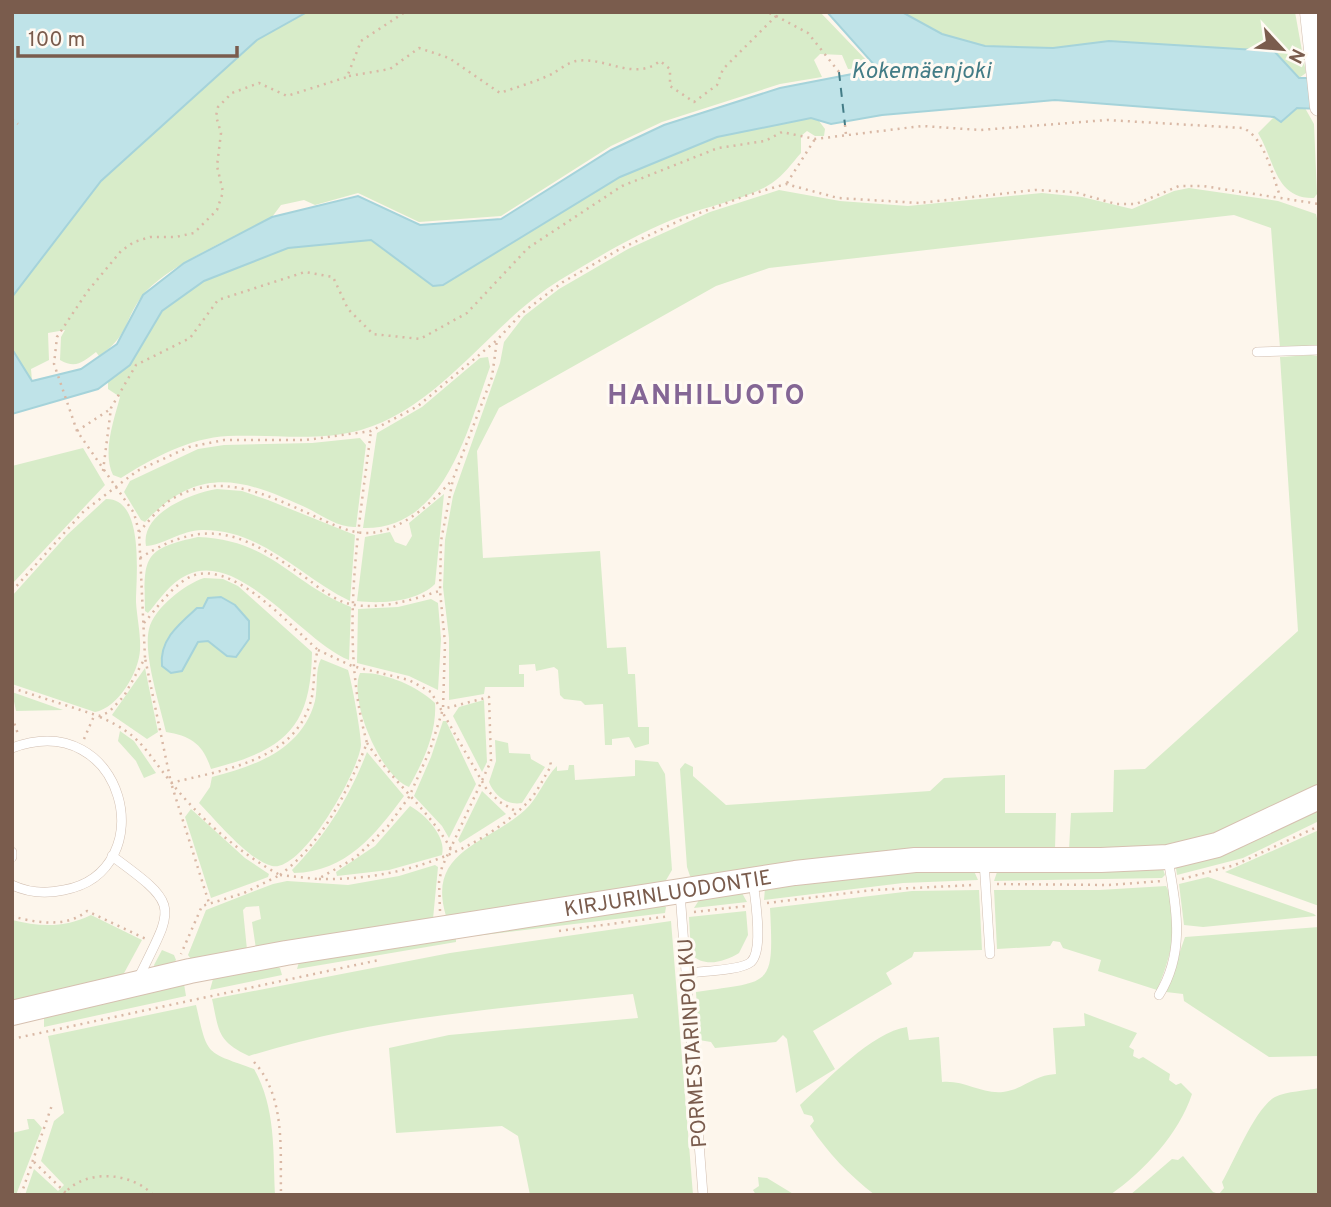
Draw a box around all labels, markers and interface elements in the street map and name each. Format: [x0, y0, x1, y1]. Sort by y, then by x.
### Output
scale bar [18, 14, 236, 58]
north arrow [1247, 14, 1317, 84]
text: 100 m [28, 27, 85, 54]
text: N [1282, 44, 1309, 67]
water label: Kokemäenjoki [851, 58, 992, 87]
district label: HANHILUOTO [607, 379, 807, 415]
street label: KIRJURINLUODONTIE [562, 865, 774, 924]
street label: PORMESTARINPOLKU [673, 937, 714, 1149]

